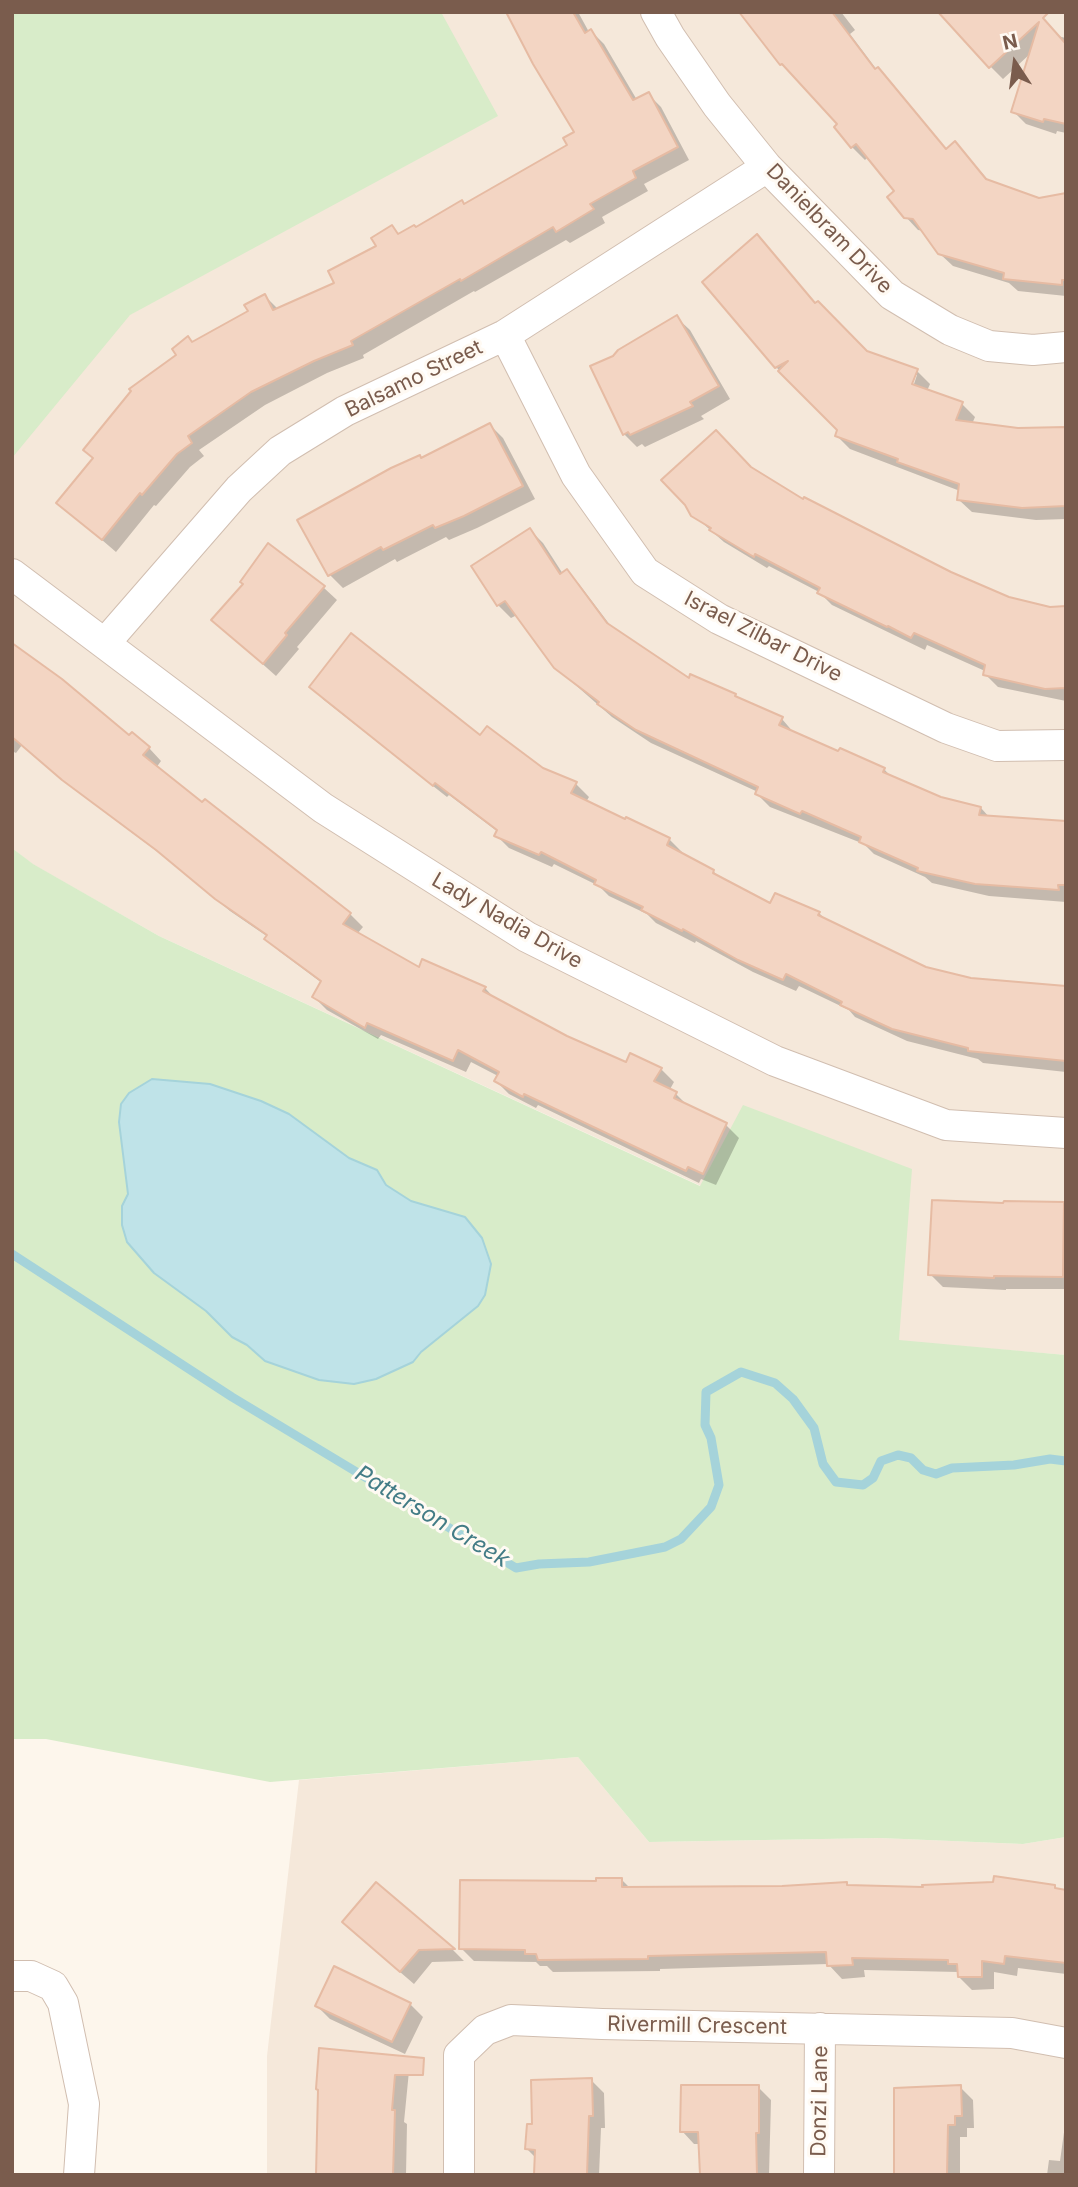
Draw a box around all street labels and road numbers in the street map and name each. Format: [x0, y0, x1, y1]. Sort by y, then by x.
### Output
street label: Danielbram Drive [761, 159, 897, 299]
street label: Balsamo Street [341, 335, 487, 423]
street label: Israel Zilbar Drive [680, 586, 846, 688]
street label: Lady Nadia Drive [427, 868, 587, 974]
street label: Rivermill Crescent [607, 2012, 787, 2040]
street label: Donzi Lane [806, 2045, 834, 2157]

